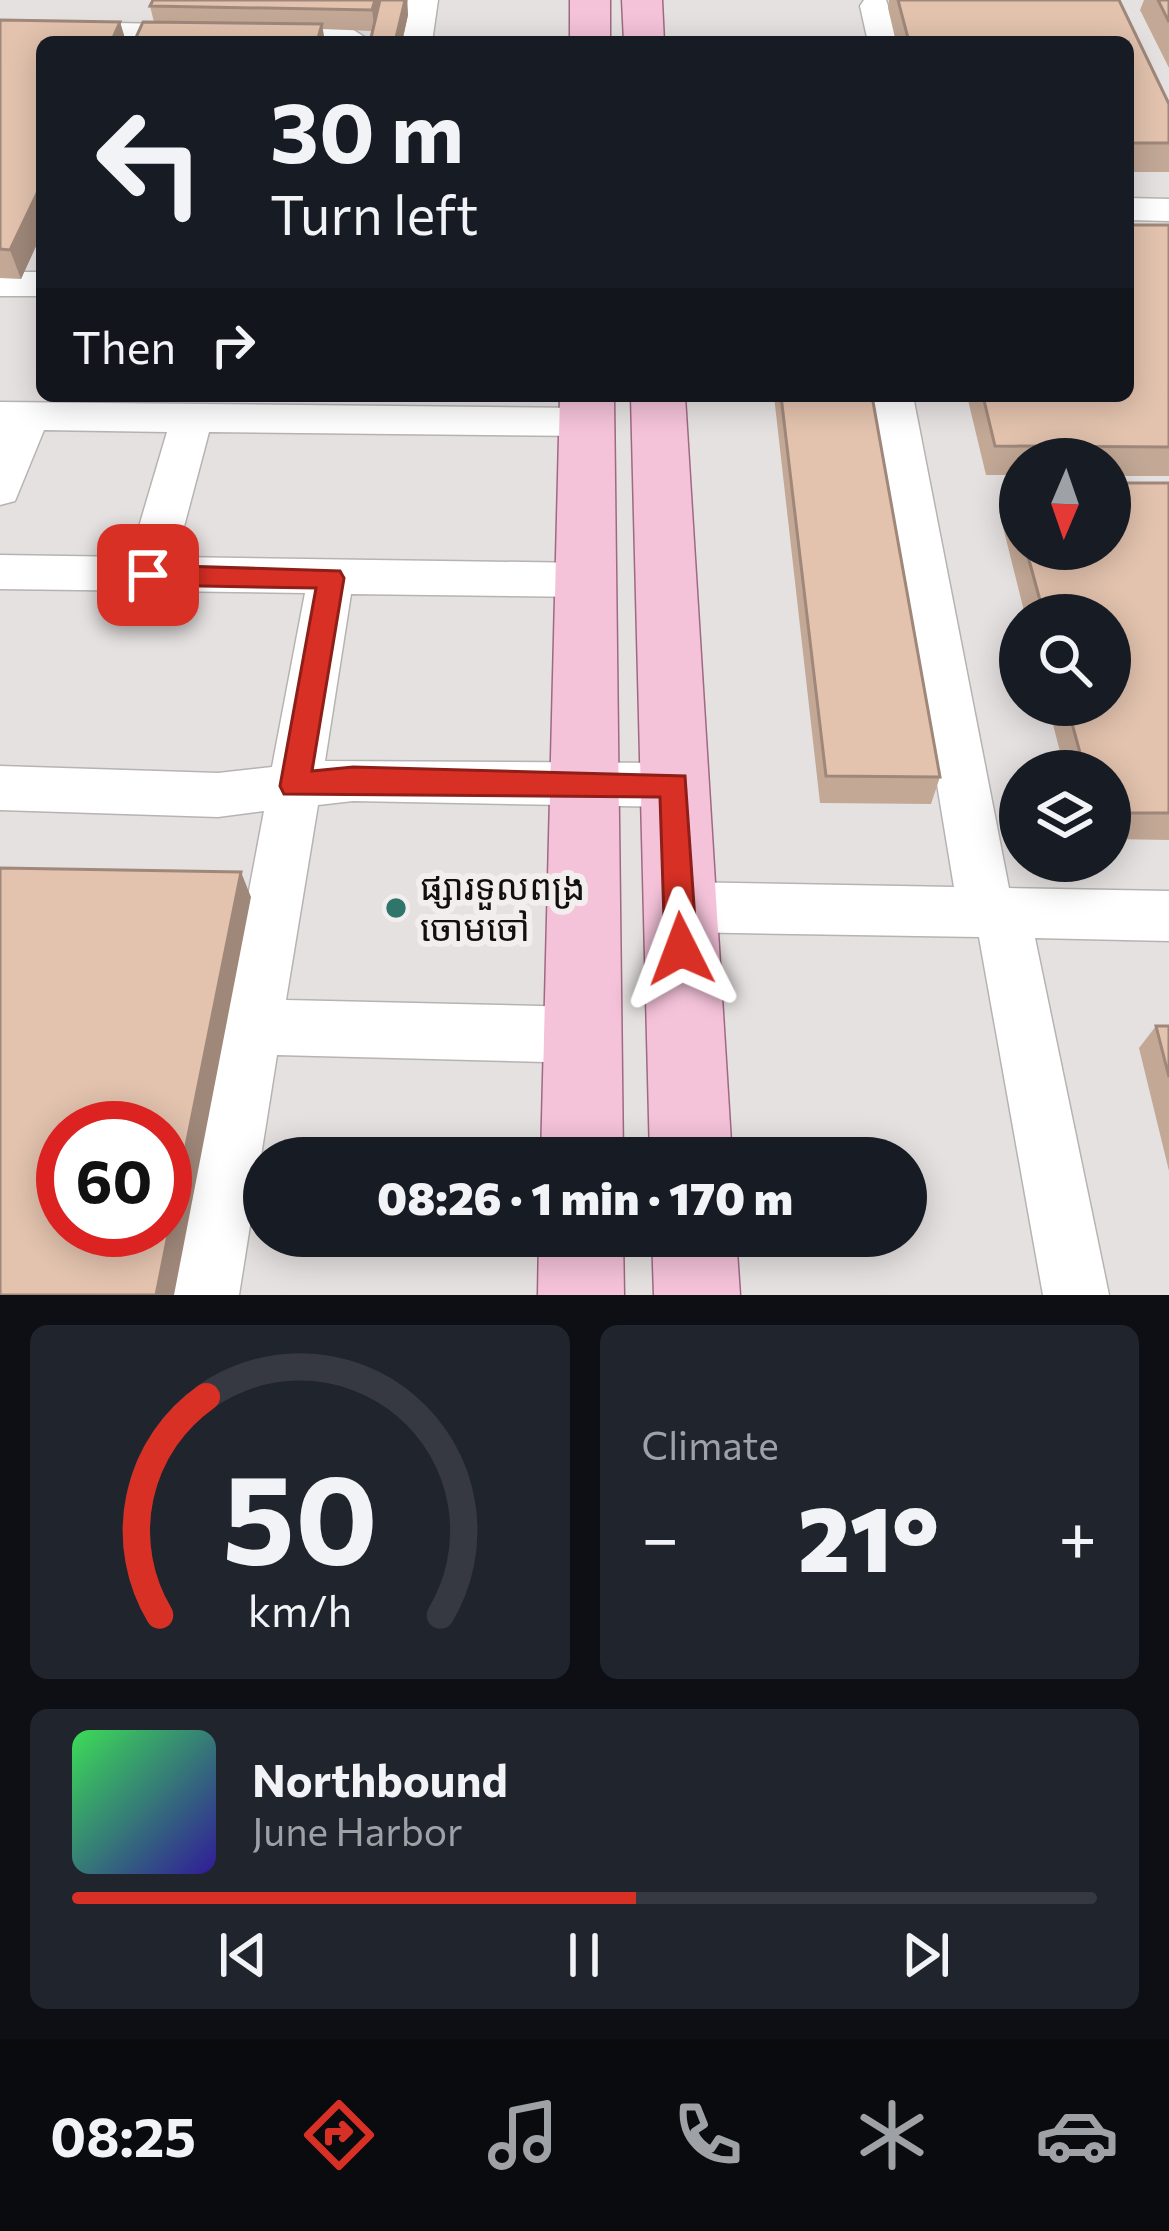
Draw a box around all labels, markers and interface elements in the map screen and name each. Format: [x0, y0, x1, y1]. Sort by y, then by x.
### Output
text: 30 m [270, 78, 464, 180]
icon: left [72, 84, 228, 240]
text: Turn left [270, 180, 478, 246]
icon: right [200, 312, 266, 378]
text: Then [72, 318, 176, 373]
north arrow [999, 438, 1131, 570]
map controls [999, 438, 1131, 882]
pin [97, 524, 199, 626]
icon: arrive [115, 542, 181, 608]
button: search [999, 594, 1131, 726]
button: layers [999, 750, 1131, 882]
place label: ផ្សារទួលពង្រ ចោមចៅ [420, 863, 585, 948]
position arrow [618, 886, 744, 1012]
marker: ផ្សារទួលពង្រ ចោមចៅ [383, 895, 409, 921]
speed limit sign: 60 [36, 1101, 192, 1257]
text: 08:26 · 1 min · 170 m [377, 1169, 793, 1224]
text: Climate [642, 1420, 779, 1468]
text: 50 [222, 1437, 378, 1590]
text: 21° [798, 1480, 939, 1591]
text: − [642, 1495, 679, 1576]
text: + [1058, 1495, 1097, 1576]
text: km/h [248, 1583, 352, 1636]
text: Northbound [252, 1751, 508, 1806]
text: June Harbor [252, 1806, 463, 1854]
icon: previous [210, 1922, 276, 1988]
icon: pause [551, 1922, 617, 1988]
icon: next [893, 1922, 959, 1988]
icon: directions [297, 2093, 381, 2177]
icon: music [481, 2093, 565, 2177]
icon: phone [666, 2093, 750, 2177]
icon: climate [850, 2093, 934, 2177]
icon: car [1035, 2093, 1119, 2177]
text: 08:25 [50, 2102, 196, 2168]

